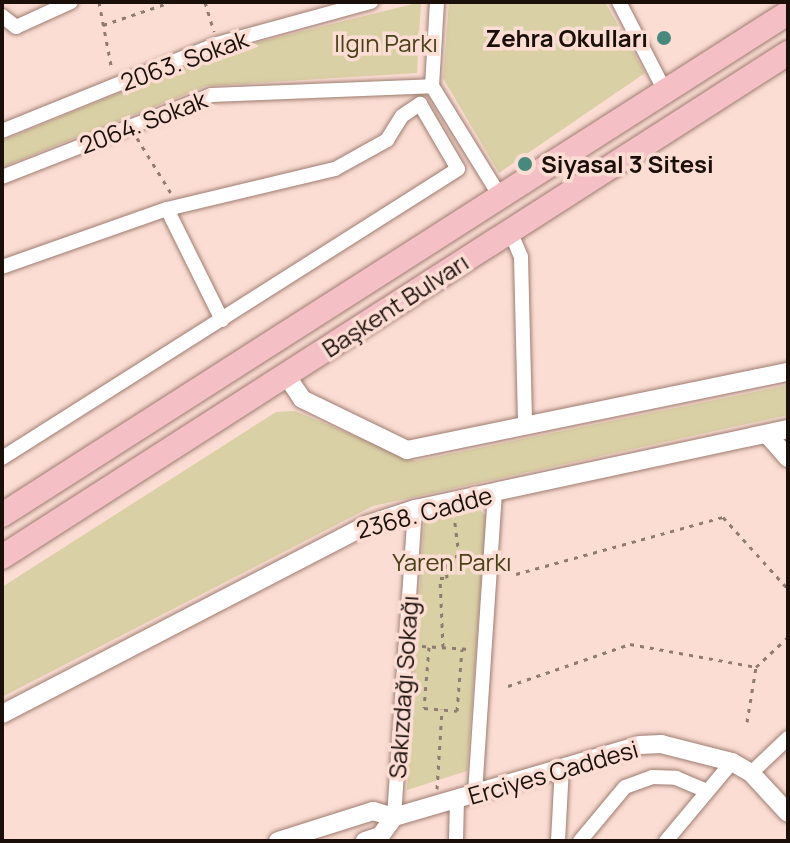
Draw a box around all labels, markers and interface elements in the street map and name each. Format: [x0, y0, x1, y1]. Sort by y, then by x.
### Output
street label: 2063. Sokak [116, 24, 252, 96]
place label: Zehra Okulları [485, 24, 648, 52]
park label: Ilgın Parkı [334, 29, 438, 57]
marker: Zehra Okulları [655, 29, 673, 47]
street label: 2064. Sokak [75, 85, 211, 159]
place label: Siyasal 3 Sitesi [541, 150, 714, 178]
marker: Siyasal 3 Sitesi [516, 155, 534, 173]
street label: Başkent Bulvarı [317, 247, 473, 363]
street label: 2368. Cadde [353, 480, 495, 544]
park label: Yaren Parkı [392, 548, 512, 576]
street label: Sakızdağı Sokağı [382, 594, 424, 780]
street label: Erciyes Caddesi [465, 734, 641, 810]

